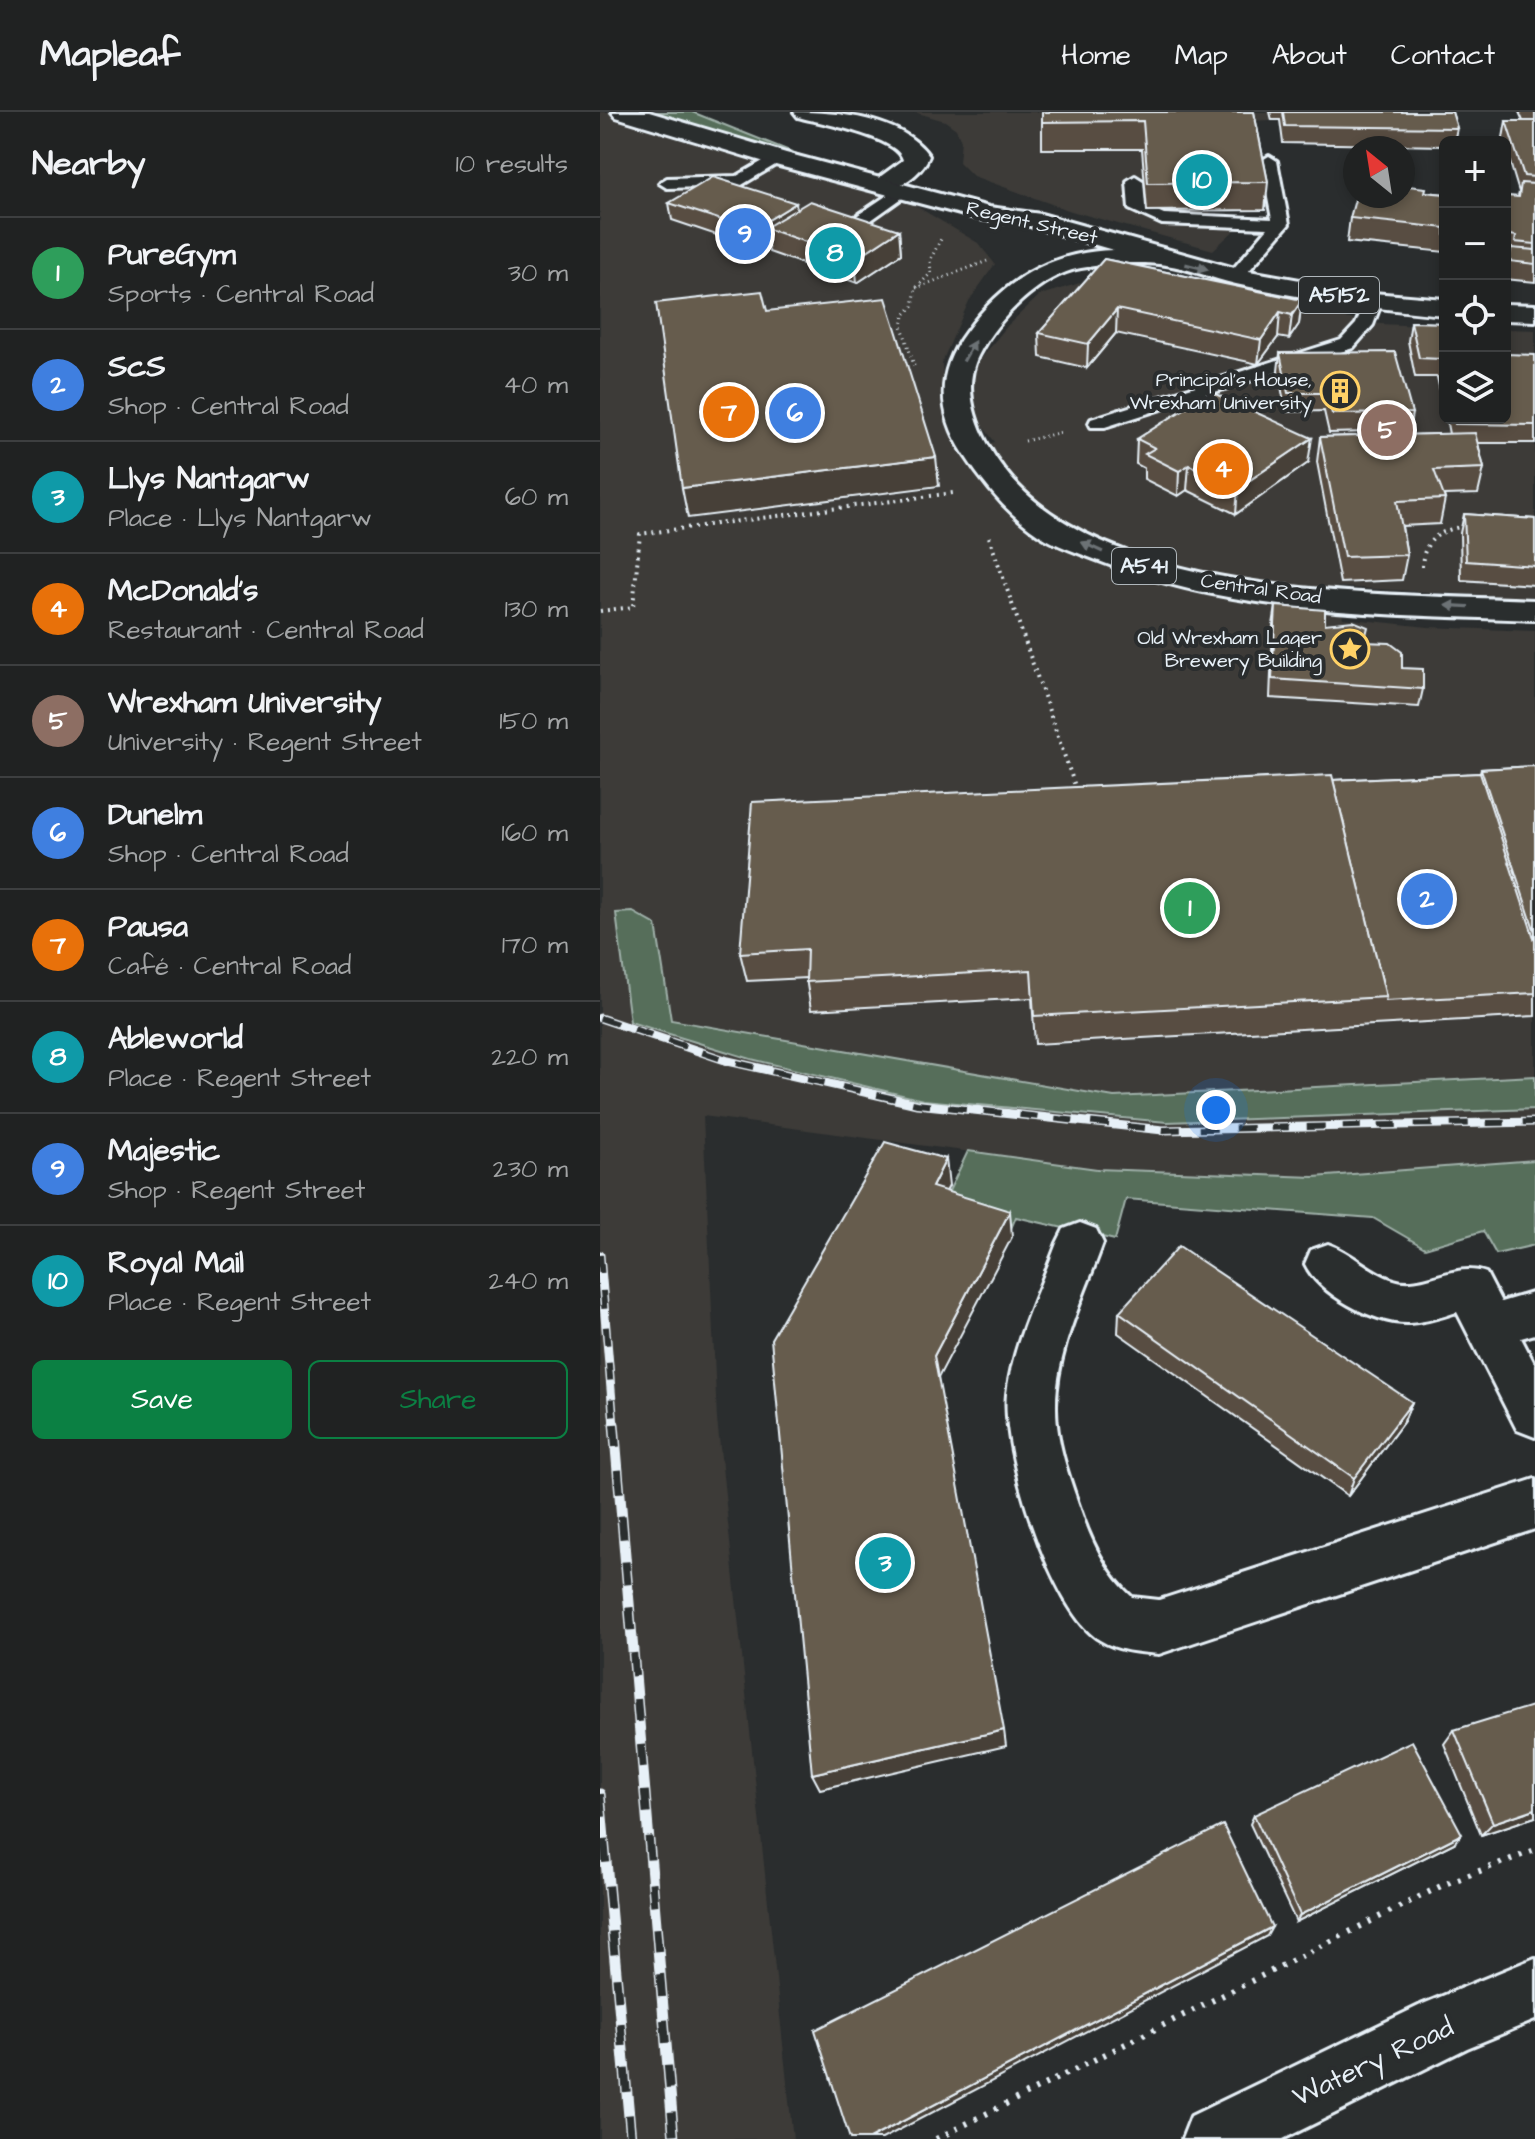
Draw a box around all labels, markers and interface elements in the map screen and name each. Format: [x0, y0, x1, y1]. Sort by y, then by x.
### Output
text: Mapleaf [40, 29, 180, 81]
text: Home [1061, 36, 1131, 75]
text: Map [1175, 36, 1228, 75]
text: About [1272, 36, 1347, 75]
text: Contact [1391, 36, 1495, 75]
north arrow [1343, 136, 1415, 208]
map controls [1439, 136, 1511, 424]
button: + [1439, 136, 1511, 208]
text: Nearby [32, 140, 146, 188]
text: 10 results [456, 146, 568, 182]
pin: 10 [1176, 150, 1228, 210]
street label: Regent Street [963, 194, 1100, 253]
pin: 9 [719, 204, 771, 264]
button: − [1439, 208, 1511, 280]
pin: 8 [809, 223, 861, 283]
text: PureGym [108, 234, 236, 276]
text: 1 [56, 255, 60, 291]
text: 30 m [508, 255, 568, 291]
one-way arrow [1185, 261, 1210, 273]
text: Sports · Central Road [108, 276, 374, 312]
road number: A5152 [1299, 277, 1379, 313]
button: locate [1439, 280, 1511, 352]
one-way arrow [962, 340, 976, 362]
text: ScS [108, 346, 166, 388]
button: layers [1439, 352, 1511, 424]
place label: Principal's House, Wrexham University [1130, 366, 1312, 418]
text: 2 [51, 367, 65, 403]
text: 40 m [503, 367, 568, 403]
building icon: Principal's House, Wrexham University [1319, 370, 1361, 412]
pin: 7 [703, 382, 755, 442]
pin: 6 [769, 383, 821, 443]
text: Shop · Central Road [108, 388, 349, 424]
pin: 5 [1361, 400, 1413, 460]
pin: 4 [1197, 439, 1249, 499]
text: Llys Nantgarw [108, 458, 310, 500]
text: 3 [51, 479, 65, 515]
text: 60 m [505, 479, 568, 515]
text: Place · Llys Nantgarw [108, 500, 372, 536]
one-way arrow [1080, 541, 1104, 554]
road number: A541 [1112, 548, 1176, 584]
street label: Central Road [1199, 567, 1323, 611]
text: McDonald's [108, 570, 258, 612]
text: 4 [49, 591, 67, 627]
text: 130 m [504, 591, 568, 627]
one-way arrow [1444, 599, 1469, 612]
text: Restaurant · Central Road [108, 612, 424, 648]
place label: Old Wrexham Lager Brewery Building [1137, 624, 1322, 676]
place icon: Old Wrexham Lager Brewery Building [1329, 628, 1371, 670]
text: Wrexham University [108, 682, 382, 724]
text: 5 [49, 703, 67, 739]
text: 150 m [499, 703, 568, 739]
text: University · Regent Street [108, 724, 422, 760]
text: Dunelm [108, 794, 202, 836]
text: 6 [50, 815, 66, 851]
text: 160 m [501, 815, 568, 851]
text: Shop · Central Road [108, 836, 349, 872]
pin: 2 [1401, 869, 1453, 929]
pin: 1 [1164, 878, 1216, 938]
text: Pausa [108, 906, 188, 948]
text: 7 [50, 927, 66, 963]
text: 170 m [502, 927, 568, 963]
text: Café · Central Road [108, 948, 351, 984]
text: Ableworld [108, 1018, 243, 1060]
text: 8 [50, 1039, 66, 1075]
text: 220 m [491, 1039, 568, 1075]
text: Place · Regent Street [108, 1060, 371, 1096]
your location [1196, 1090, 1236, 1130]
text: Majestic [108, 1130, 220, 1172]
text: 9 [51, 1151, 65, 1187]
text: 230 m [493, 1151, 568, 1187]
text: Shop · Regent Street [108, 1172, 365, 1208]
text: Royal Mail [108, 1242, 244, 1284]
text: 10 [48, 1263, 68, 1299]
text: 240 m [488, 1263, 568, 1299]
text: Place · Regent Street [108, 1284, 371, 1320]
button: Save [32, 1360, 292, 1439]
button: Share [308, 1360, 568, 1439]
pin: 3 [859, 1533, 911, 1593]
street label: Watery Road [1286, 2008, 1461, 2118]

